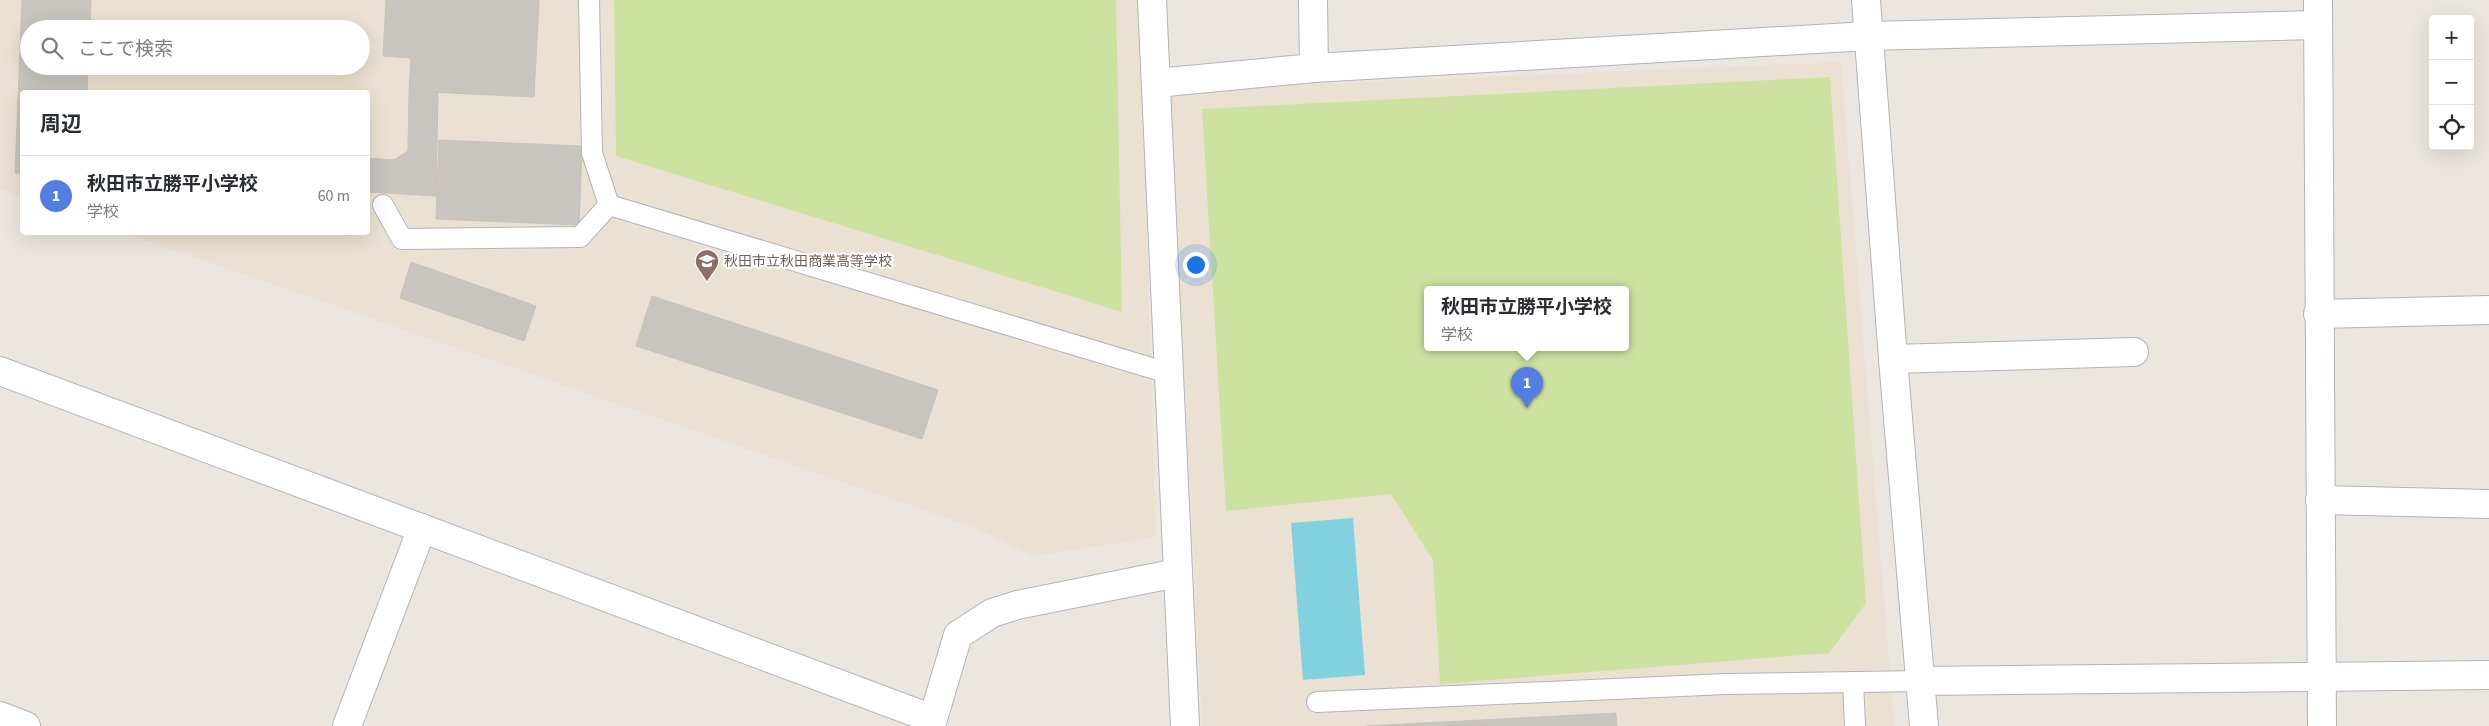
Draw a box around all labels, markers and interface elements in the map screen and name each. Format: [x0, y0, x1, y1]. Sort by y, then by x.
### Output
map controls [2429, 15, 2474, 150]
button: + [2429, 15, 2474, 60]
search box [20, 20, 370, 75]
icon: search [38, 34, 66, 62]
text: ここで検索 [78, 36, 173, 63]
button: − [2429, 60, 2474, 105]
button: locate [2429, 105, 2474, 150]
text: 周辺 [40, 109, 82, 139]
text: 秋田市立勝平小学校 [87, 171, 258, 198]
text: 1 [52, 185, 60, 207]
text: 60 m [318, 185, 350, 207]
text: 学校 [87, 201, 119, 223]
school or university icon: 秋田市立秋田商業高等学校 [694, 248, 720, 282]
place label: 秋田市立秋田商業高等学校 [724, 252, 892, 272]
your location [1183, 252, 1209, 278]
popup [1424, 286, 1629, 351]
text: 秋田市立勝平小学校 [1441, 294, 1612, 321]
text: 学校 [1441, 324, 1473, 346]
pin: 1 [1511, 367, 1543, 408]

